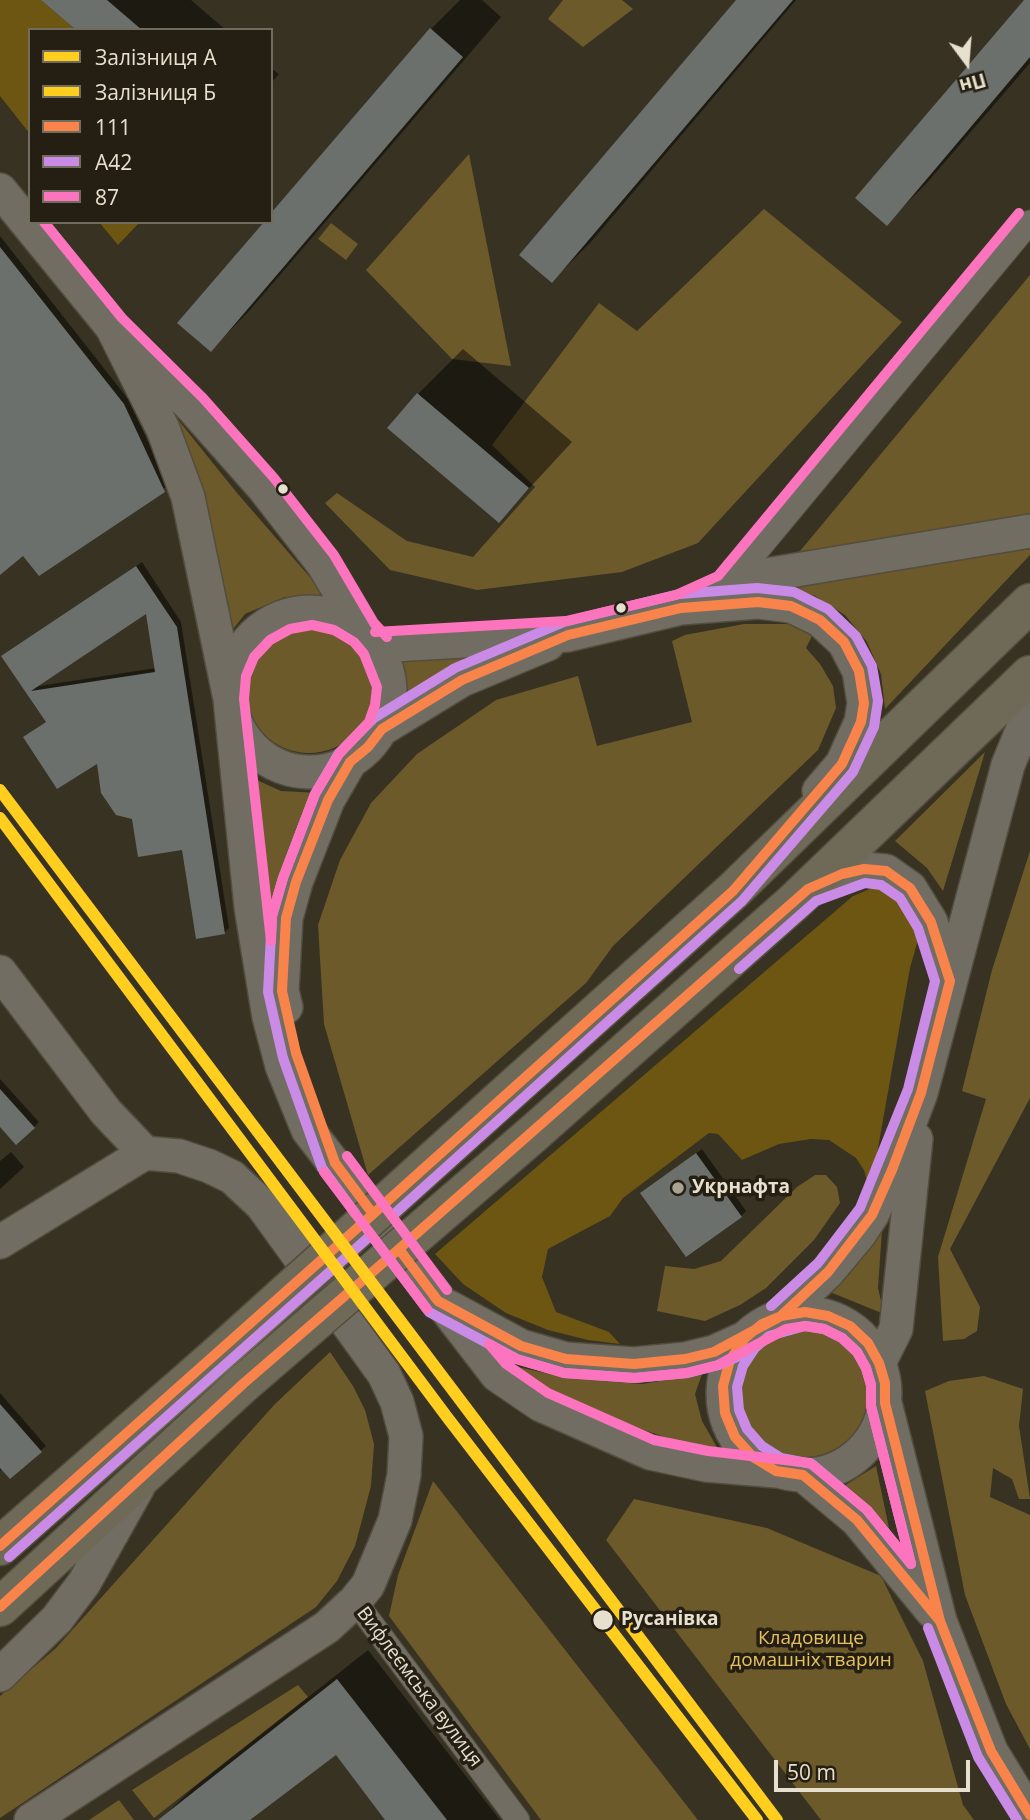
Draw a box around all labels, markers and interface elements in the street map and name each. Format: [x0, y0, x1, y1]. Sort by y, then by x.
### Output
legend [28, 28, 273, 224]
north arrow [932, 28, 1002, 98]
text: Залізниця A [95, 43, 217, 71]
text: Пн [956, 67, 989, 99]
text: Залізниця Б [95, 78, 216, 106]
text: 111 [95, 113, 131, 141]
text: А42 [95, 148, 132, 176]
text: 87 [95, 183, 119, 211]
unlabelled marker [276, 482, 290, 496]
unlabelled marker [614, 601, 628, 615]
place label: Укрнафта [692, 1177, 790, 1199]
marker: Укрнафта [670, 1180, 686, 1196]
street label: Вифлеємська вулиця [351, 1603, 487, 1771]
marker: Русанівка [591, 1608, 615, 1632]
place label: Русанівка [621, 1609, 719, 1631]
park label: Кладовище домашніх тварин [730, 1628, 892, 1672]
scale bar [778, 1746, 974, 1790]
text: 50 m [787, 1758, 836, 1786]

